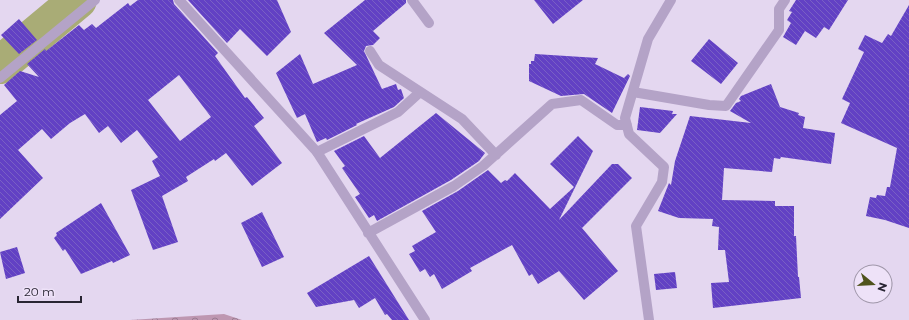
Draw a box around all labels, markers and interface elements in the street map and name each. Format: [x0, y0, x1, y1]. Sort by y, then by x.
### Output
north arrow [853, 264, 893, 304]
scale bar [18, 278, 81, 304]
text: N [874, 281, 891, 293]
text: 20 m [24, 284, 55, 299]

